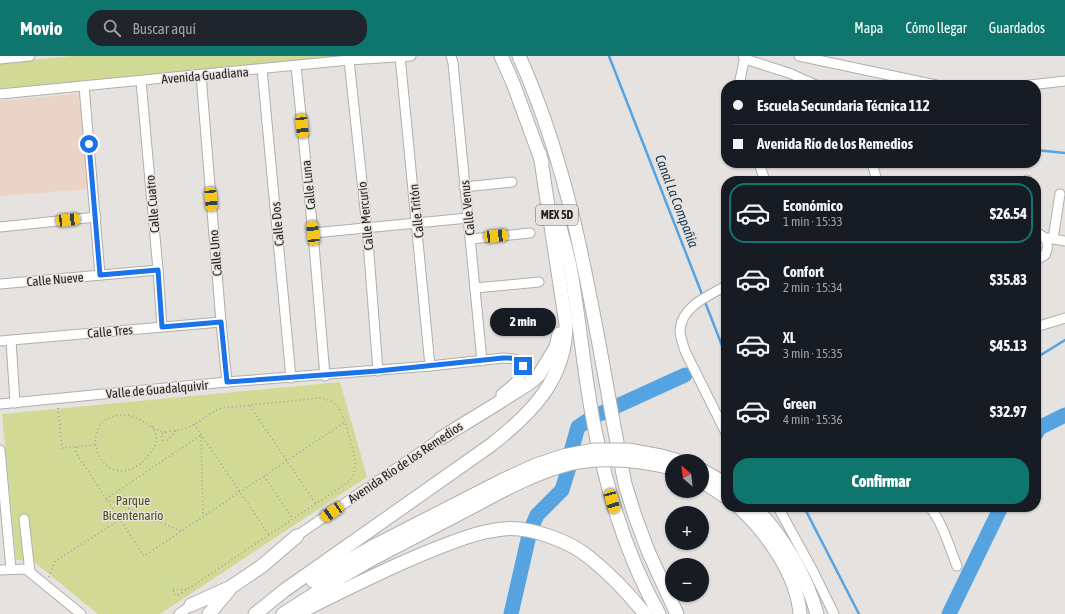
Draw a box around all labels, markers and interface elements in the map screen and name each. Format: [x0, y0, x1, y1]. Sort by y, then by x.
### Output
search box [87, 10, 367, 46]
text: Movio [20, 17, 63, 39]
icon: search [101, 17, 123, 39]
text: Buscar aquí [133, 20, 196, 37]
text: Mapa [854, 20, 883, 36]
text: Cómo llegar [905, 20, 967, 36]
text: Guardados [989, 20, 1045, 36]
street label: Avenida Guadiana [161, 64, 249, 87]
text: Escuela Secundaria Técnica 112 [757, 97, 930, 114]
car [295, 113, 309, 139]
route start [80, 135, 98, 153]
text: Avenida Río de los Remedios [757, 135, 913, 152]
water label: Canal La Compañia [652, 152, 702, 250]
street label: Calle Luna [298, 159, 319, 211]
street label: Calle Cuatro [142, 174, 163, 234]
street label: Calle Venus [457, 179, 478, 236]
street label: Calle Mercurio [354, 181, 377, 251]
street label: Calle Tritón [406, 183, 427, 239]
car [204, 187, 218, 211]
icon: car [735, 195, 771, 231]
text: Económico [783, 197, 843, 214]
street label: Calle Dos [268, 201, 287, 247]
road number: MEX 5D [536, 205, 578, 225]
text: $26.54 [990, 205, 1027, 222]
car [55, 213, 81, 227]
text: 1 min · 15:33 [783, 214, 843, 229]
car [306, 220, 320, 246]
street label: Calle Uno [206, 229, 225, 277]
car [483, 229, 509, 243]
icon: car [735, 261, 771, 297]
text: Confort [783, 263, 824, 280]
street label: Calle Nueve [26, 270, 84, 289]
text: $35.83 [990, 271, 1027, 288]
text: 2 min · 15:34 [783, 280, 843, 295]
callout: 2 min [490, 308, 556, 336]
text: 2 min [510, 314, 536, 329]
street label: Calle Tres [87, 322, 134, 341]
icon: car [735, 327, 771, 363]
text: XL [783, 329, 796, 346]
text: $45.13 [990, 337, 1027, 354]
text: 3 min · 15:35 [783, 346, 843, 361]
route end [514, 357, 532, 375]
street label: Valle de Guadalquivir [105, 378, 209, 401]
icon: car [735, 393, 771, 429]
text: Green [783, 395, 816, 412]
text: $32.97 [990, 403, 1027, 420]
text: 4 min · 15:36 [783, 412, 843, 427]
street label: Avenida Río de los Remedios [345, 418, 466, 506]
north arrow [665, 454, 709, 498]
map controls [665, 454, 709, 602]
button: Confirmar [733, 458, 1029, 504]
car [603, 488, 621, 514]
park label: Parque Bicentenario [103, 493, 163, 523]
car [319, 500, 345, 524]
button: + [665, 506, 709, 550]
button: − [665, 558, 709, 602]

